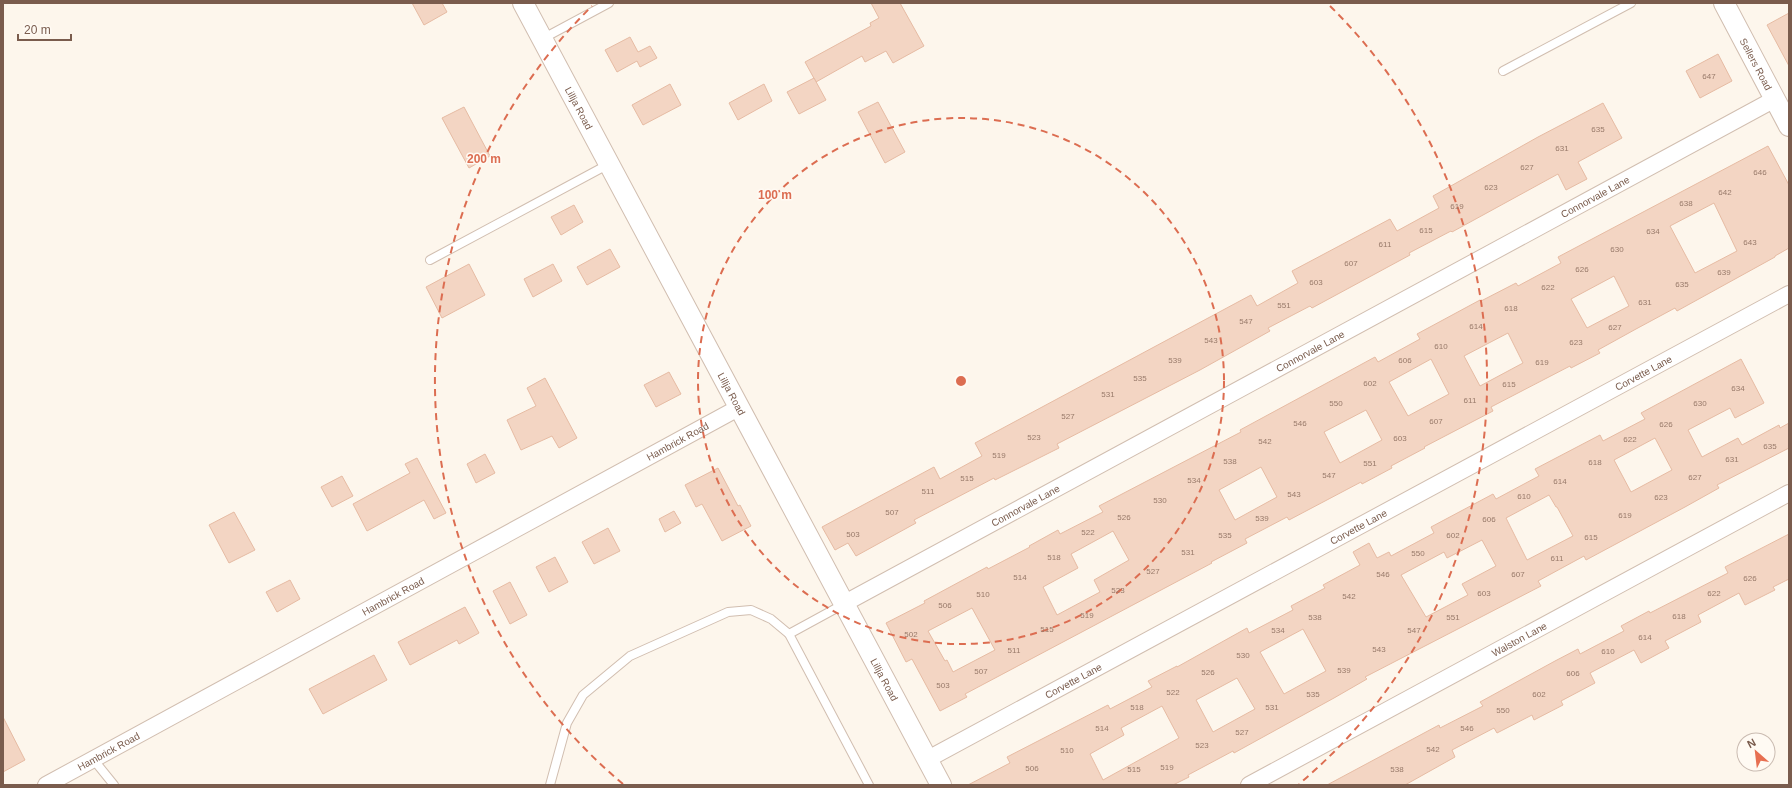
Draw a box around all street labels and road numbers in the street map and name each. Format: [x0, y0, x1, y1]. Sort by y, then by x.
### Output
street label: Sellers Road [1738, 36, 1774, 92]
street label: Lillja Road [563, 85, 595, 131]
street label: Connorvale Lane [1559, 174, 1632, 220]
street label: Connorvale Lane [1274, 328, 1347, 374]
street label: Corvette Lane [1613, 353, 1674, 393]
street label: Lillja Road [716, 371, 747, 417]
street label: Hambrick Road [645, 420, 711, 463]
street label: Connorvale Lane [989, 483, 1062, 529]
street label: Corvette Lane [1328, 507, 1389, 547]
street label: Hambrick Road [360, 575, 426, 618]
street label: Walston Lane [1490, 620, 1549, 659]
street label: Lillja Road [868, 656, 900, 703]
street label: Corvette Lane [1043, 661, 1104, 701]
street label: Hambrick Road [76, 730, 142, 773]

